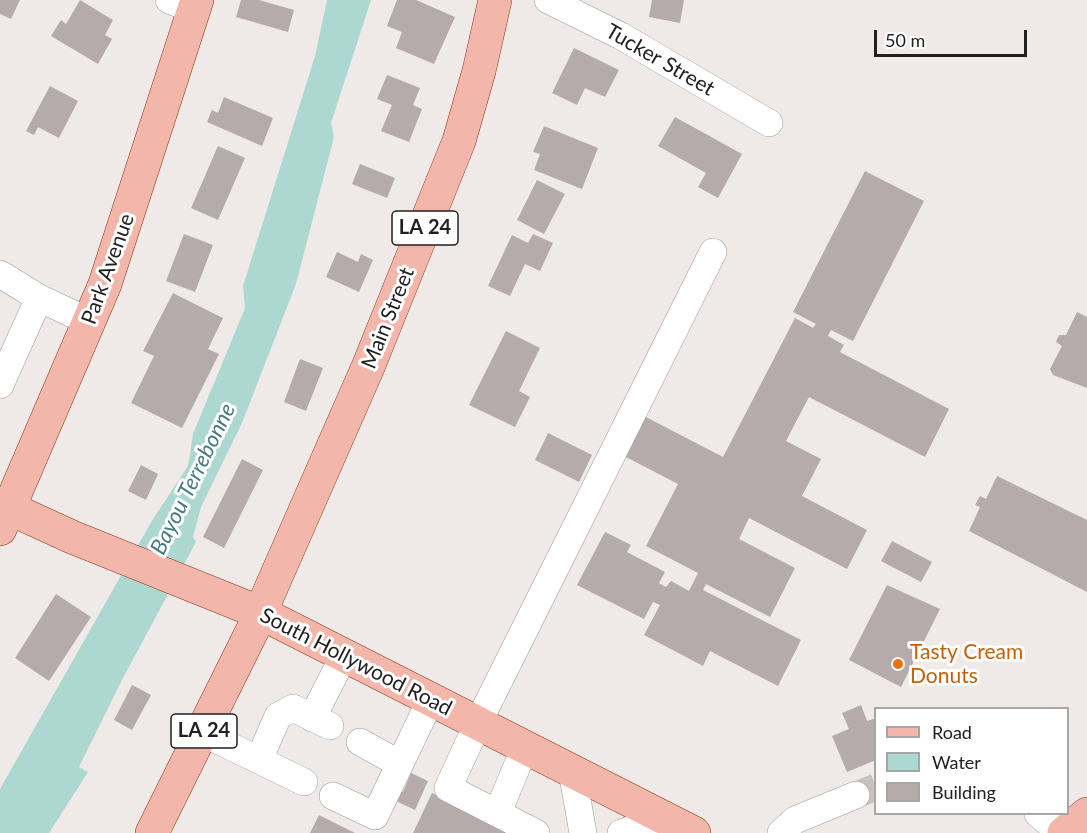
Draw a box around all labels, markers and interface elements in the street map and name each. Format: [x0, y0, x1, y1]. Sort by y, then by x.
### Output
scale bar [877, 18, 1030, 56]
street label: Tucker Street [601, 19, 719, 101]
text: 50 m [885, 29, 925, 51]
street label: Park Avenue [76, 210, 140, 328]
road number: LA 24 [392, 211, 458, 245]
street label: Main Street [356, 264, 420, 372]
water label: Bayou Terrebonne [145, 399, 241, 559]
street label: South Hollywood Road [256, 603, 456, 721]
place label: Tasty Cream Donuts [910, 639, 1023, 689]
marker: Tasty Cream Donuts [891, 657, 905, 671]
legend [874, 707, 1069, 815]
road number: LA 24 [171, 714, 237, 748]
text: Road [932, 721, 972, 743]
text: Water [932, 751, 981, 773]
text: Building [932, 781, 996, 803]

